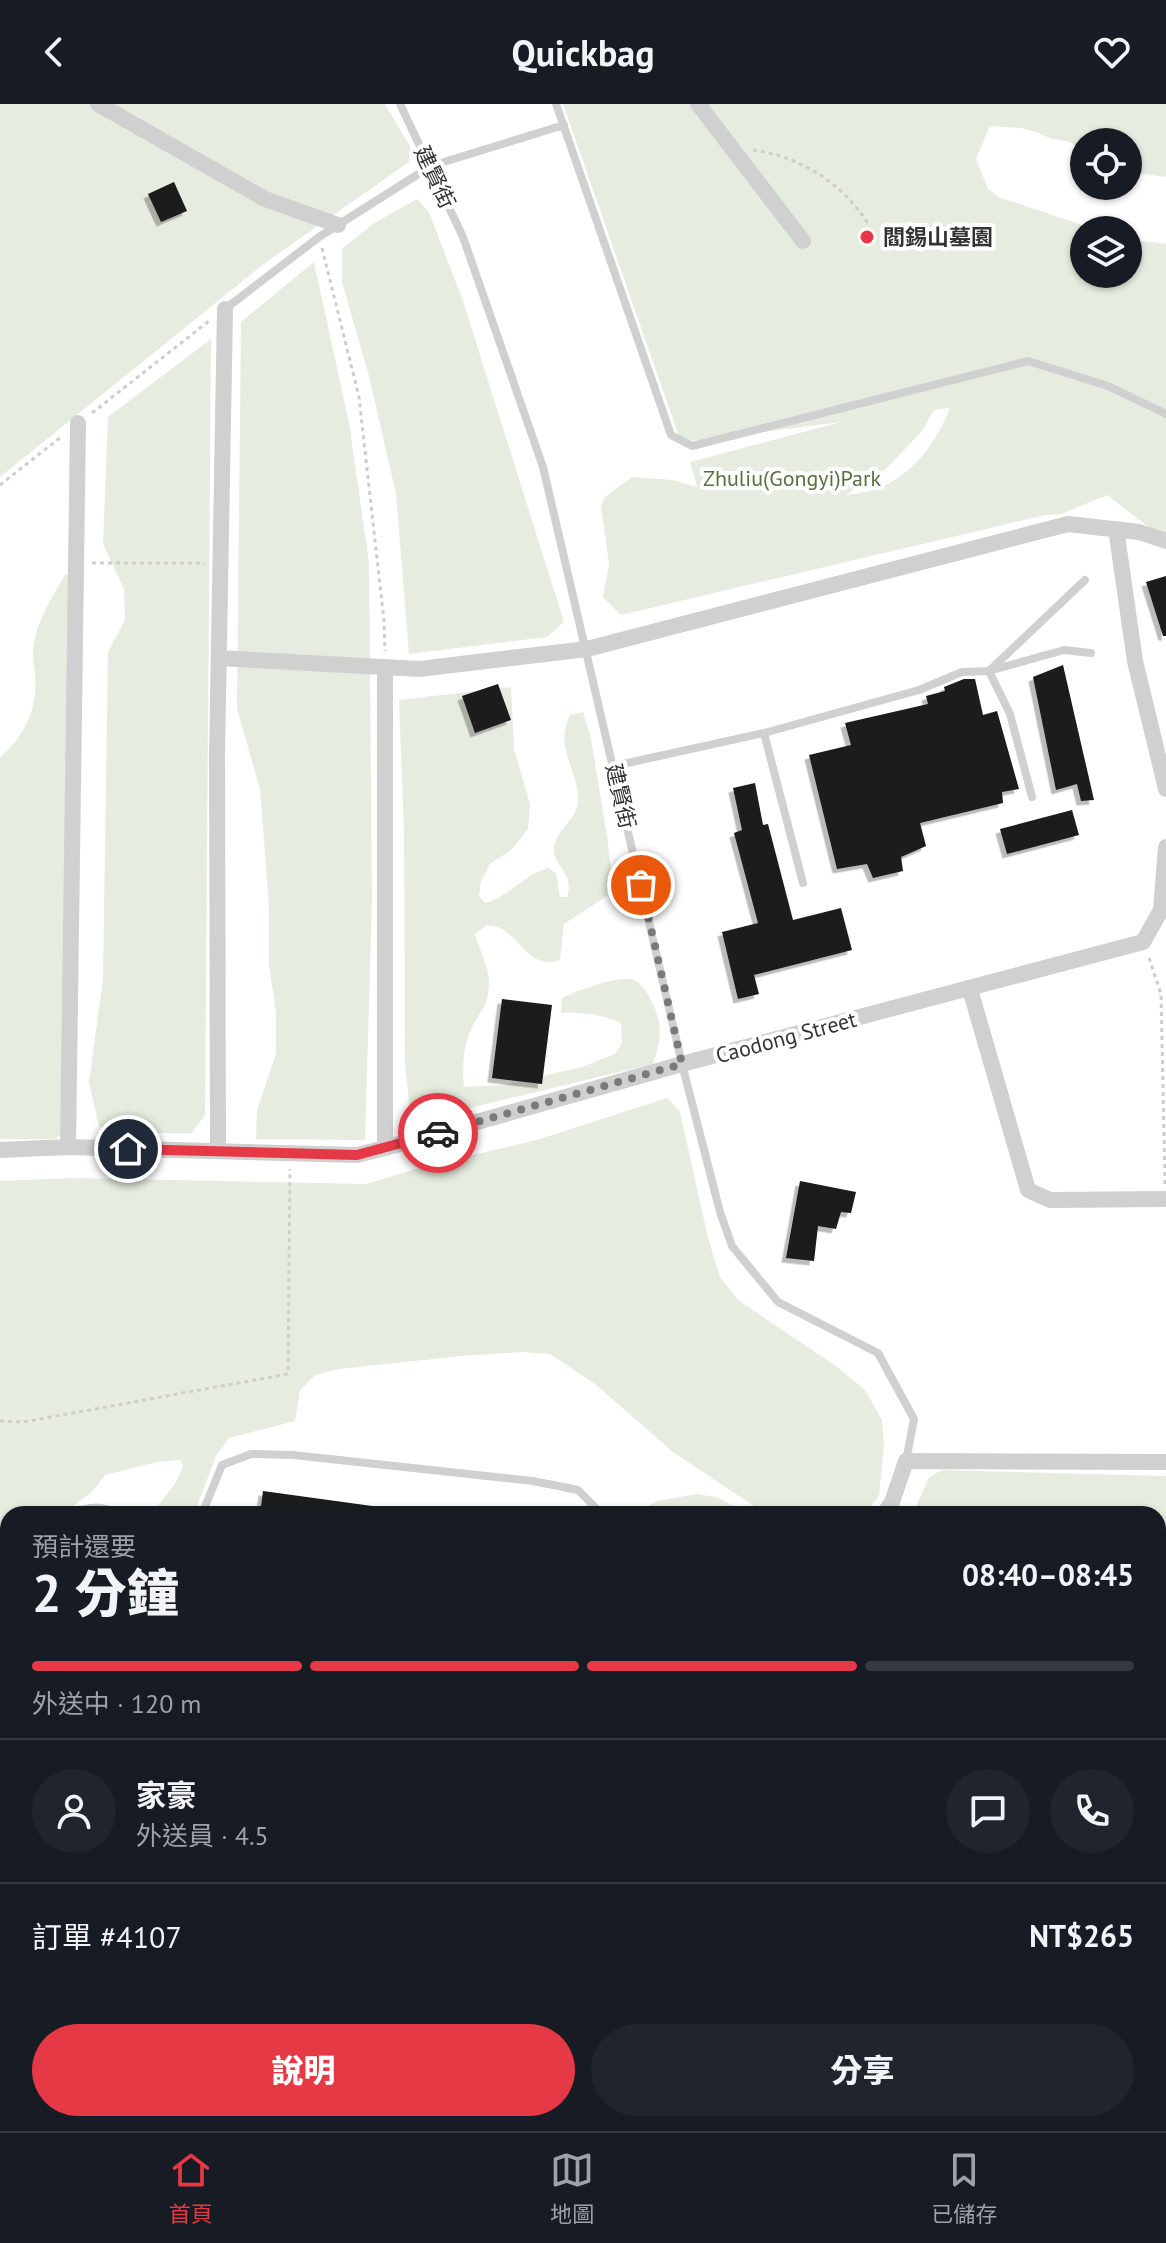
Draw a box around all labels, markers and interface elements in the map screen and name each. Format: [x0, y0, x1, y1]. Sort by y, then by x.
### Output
text: Quickbag [512, 29, 654, 76]
icon: back [32, 30, 76, 74]
icon: heart [1090, 30, 1134, 74]
map controls [1070, 128, 1142, 288]
button: locate [1070, 128, 1142, 200]
street label: 建賢街 [408, 141, 462, 213]
button: layers [1070, 216, 1142, 288]
place label: 閻錫山墓園 [883, 223, 993, 251]
marker: 閻錫山墓園 [858, 228, 876, 246]
park label: Zhuliu(Gongyi)Park [703, 464, 882, 492]
street label: 建賢街 [600, 761, 642, 831]
pin [607, 851, 675, 919]
icon: bag [619, 863, 663, 907]
street label: Caodong Street [713, 1005, 860, 1069]
courier [398, 1093, 478, 1173]
icon: car [416, 1111, 460, 1155]
pin [94, 1115, 162, 1183]
icon: home [106, 1127, 150, 1171]
text: 預計還要 [32, 1530, 136, 1563]
text: 08:40–08:45 [962, 1555, 1134, 1594]
text: 2 分鐘 [32, 1559, 179, 1626]
text: 外送中 · 120 m [32, 1687, 201, 1720]
button: person [32, 1769, 116, 1853]
button: chat [946, 1769, 1030, 1853]
button: phone [1050, 1769, 1134, 1853]
text: 家豪 [136, 1775, 196, 1814]
text: 外送員 · 4.5 [136, 1819, 269, 1852]
text: NT$265 [1029, 1916, 1134, 1955]
text: 訂單 #4107 [32, 1917, 182, 1956]
button: 說明 [32, 2024, 575, 2116]
button: 分享 [591, 2024, 1134, 2116]
tab: 首頁 [169, 2148, 213, 2228]
tab: 地圖 [550, 2148, 594, 2228]
tab: 已儲存 [931, 2148, 997, 2228]

